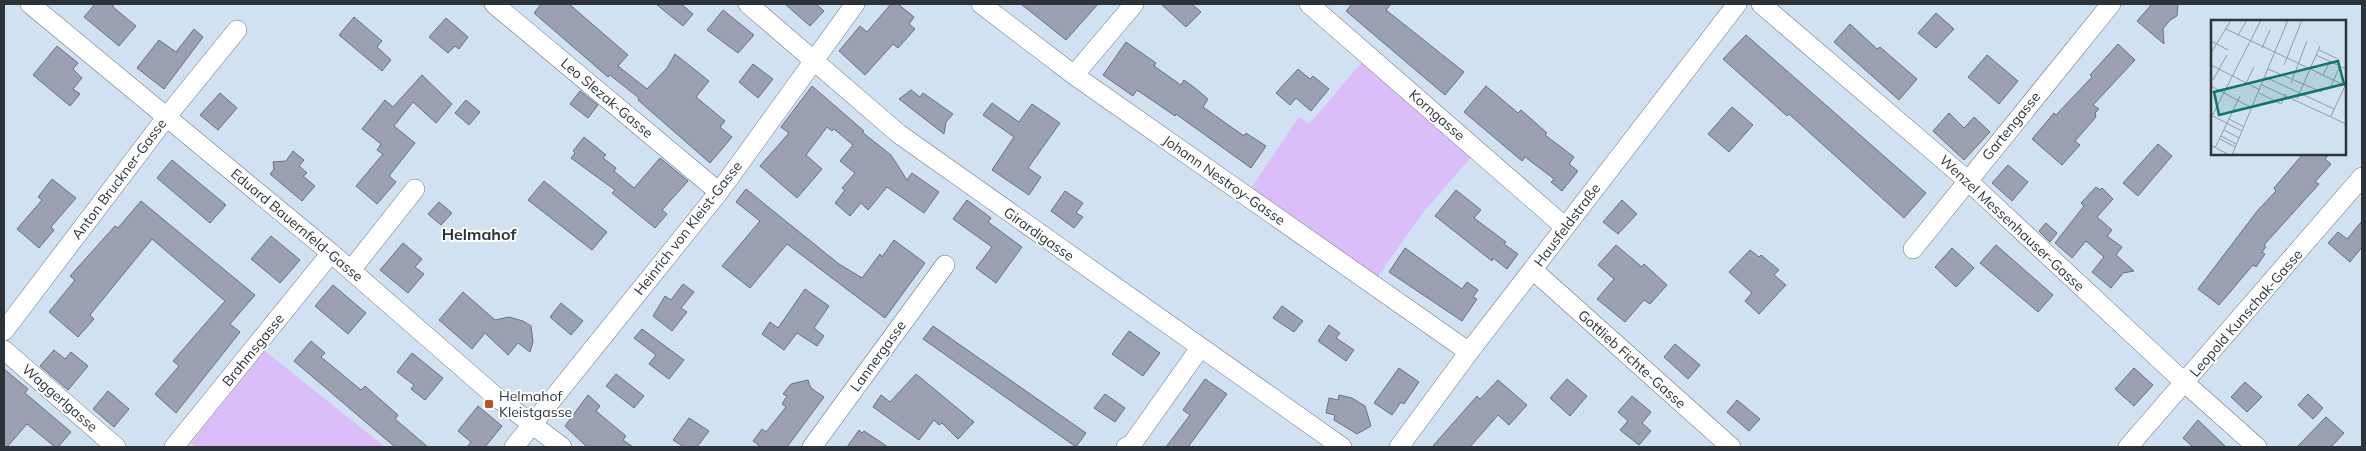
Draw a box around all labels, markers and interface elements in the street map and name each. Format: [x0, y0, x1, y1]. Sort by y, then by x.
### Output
inset map [2211, 20, 2346, 155]
street label: Leo Slezak-Gasse [557, 54, 657, 142]
street label: Korngasse [1405, 86, 1469, 144]
street label: Gartengasse [1978, 88, 2044, 164]
street label: Anton Bruckner-Gasse [68, 115, 170, 243]
street label: Johann Nestroy-Gasse [1159, 131, 1289, 229]
street label: Wenzel Messenhauser-Gasse [1936, 151, 2088, 295]
street label: Heinrich von Kleist-Gasse [630, 157, 746, 299]
street label: Eduard Bauernfeld-Gasse [227, 164, 367, 286]
street label: Hausfeldstraße [1530, 180, 1604, 270]
street label: Girardigasse [1000, 203, 1078, 265]
district label: Helmahof [442, 224, 517, 244]
street label: Leopold Kunschak-Gasse [2186, 245, 2306, 381]
street label: Gottlieb Fichte-Gasse [1574, 306, 1690, 412]
street label: Brahmsgasse [218, 310, 288, 390]
street label: Lannergasse [846, 317, 910, 395]
street label: Waggerlgasse [18, 360, 102, 436]
place label: Helmahof Kleistgasse [499, 387, 572, 421]
marker: Helmahof Kleistgasse [483, 398, 495, 410]

